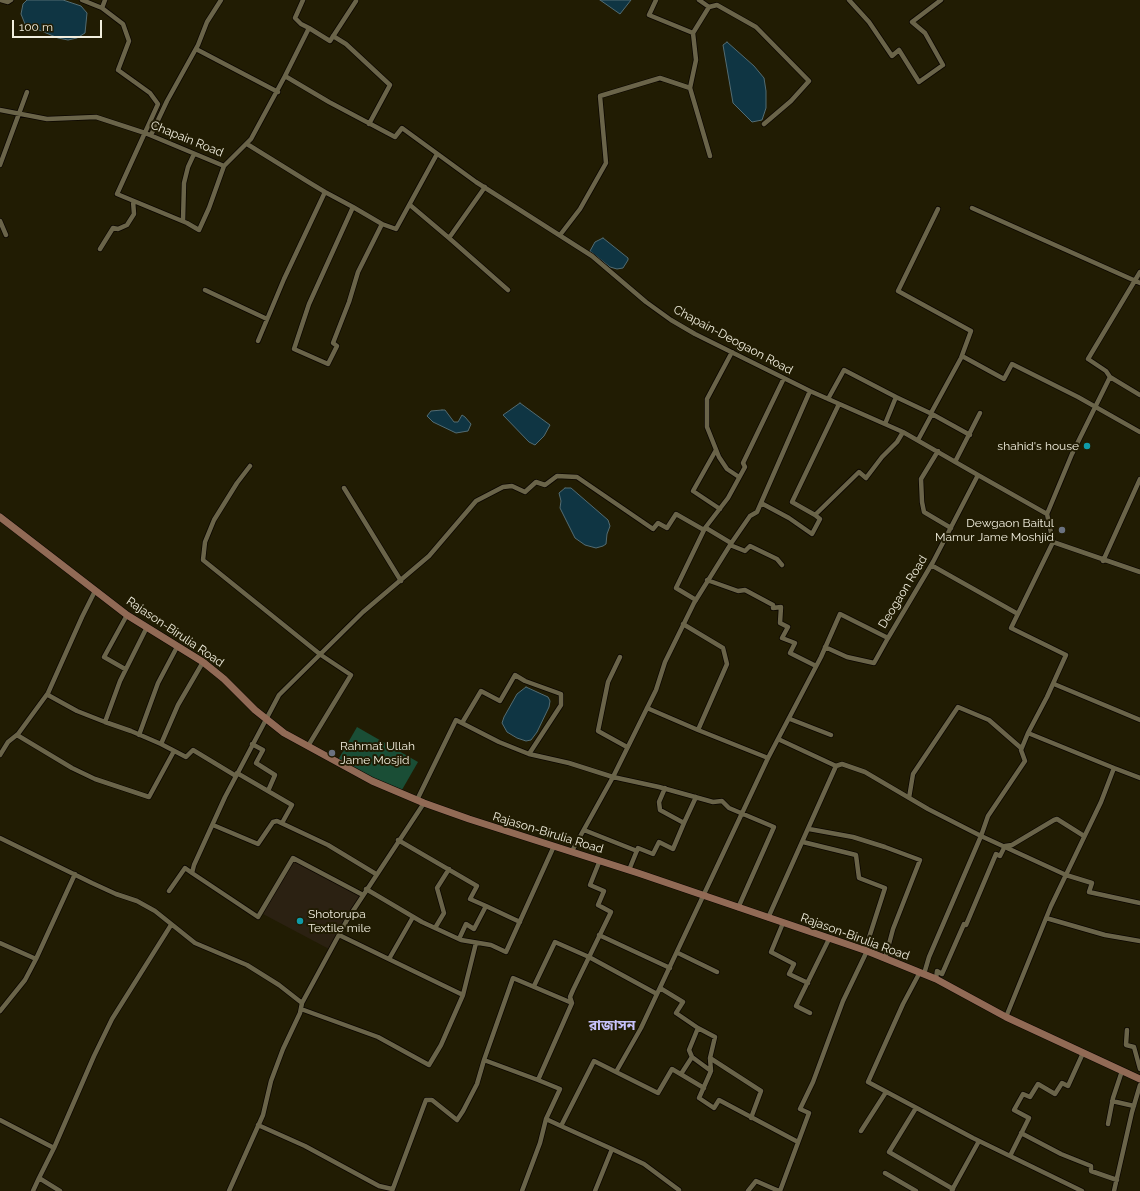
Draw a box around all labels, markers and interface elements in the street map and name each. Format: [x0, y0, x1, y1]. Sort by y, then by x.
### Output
scale bar [14, 12, 104, 38]
text: 100 m [19, 20, 53, 34]
street label: Chapain Road [149, 118, 225, 160]
street label: Chapain-Deogaon Road [671, 302, 795, 378]
place label: shahid's house [997, 439, 1079, 453]
marker: shahid's house [1082, 441, 1092, 451]
place label: Dewgaon Baitul Mamur Jame Moshjid [935, 516, 1054, 544]
marker: Dewgaon Baitul Mamur Jame Moshjid [1057, 525, 1067, 535]
street label: Deogaon Road [876, 553, 930, 631]
street label: Rajason-Birulia Road [123, 594, 227, 670]
place label: Rahmat Ullah Jame Mosjid [340, 739, 415, 767]
marker: Rahmat Ullah Jame Mosjid [327, 748, 337, 758]
street label: Rajason-Birulia Road [491, 809, 605, 857]
place label: Shotorupa Textile mile [308, 907, 371, 935]
street label: Rajason-Birulia Road [799, 911, 911, 963]
marker: Shotorupa Textile mile [295, 916, 305, 926]
district label: রাজাসন [589, 1018, 635, 1034]

